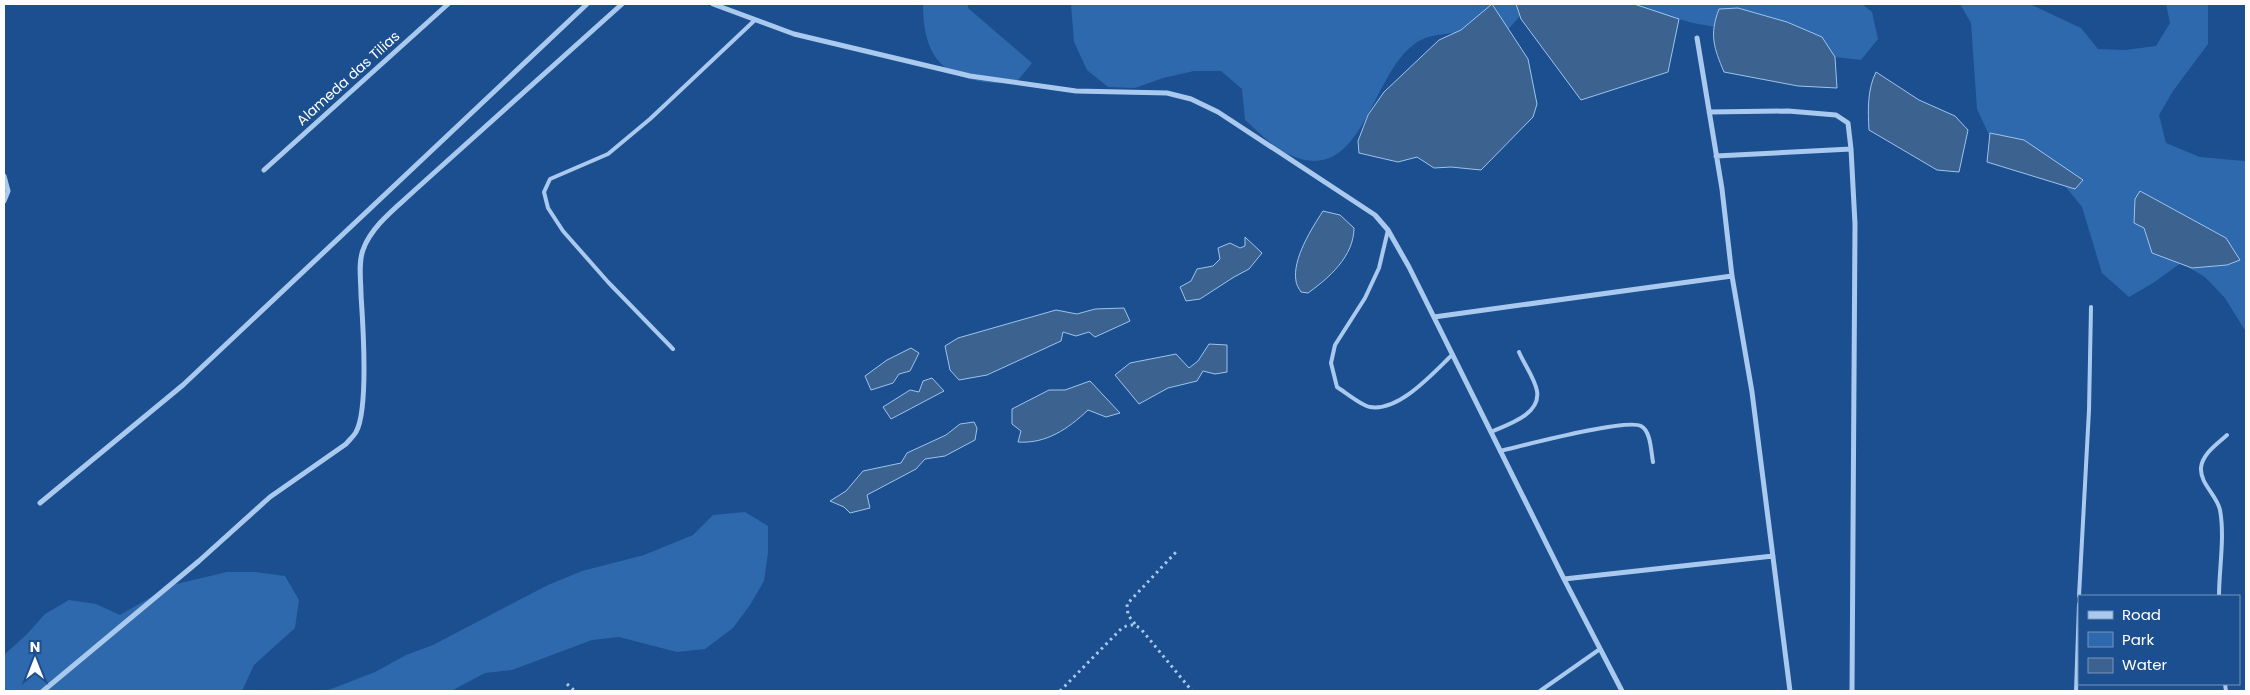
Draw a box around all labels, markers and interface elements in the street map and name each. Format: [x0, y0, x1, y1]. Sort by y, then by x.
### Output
street label: Alameda das Tilias [292, 26, 404, 130]
legend [2078, 595, 2240, 685]
text: Road [2122, 604, 2161, 625]
text: Park [2122, 629, 2154, 650]
north arrow [10, 635, 60, 685]
text: N [30, 637, 40, 657]
text: Water [2122, 654, 2168, 675]

